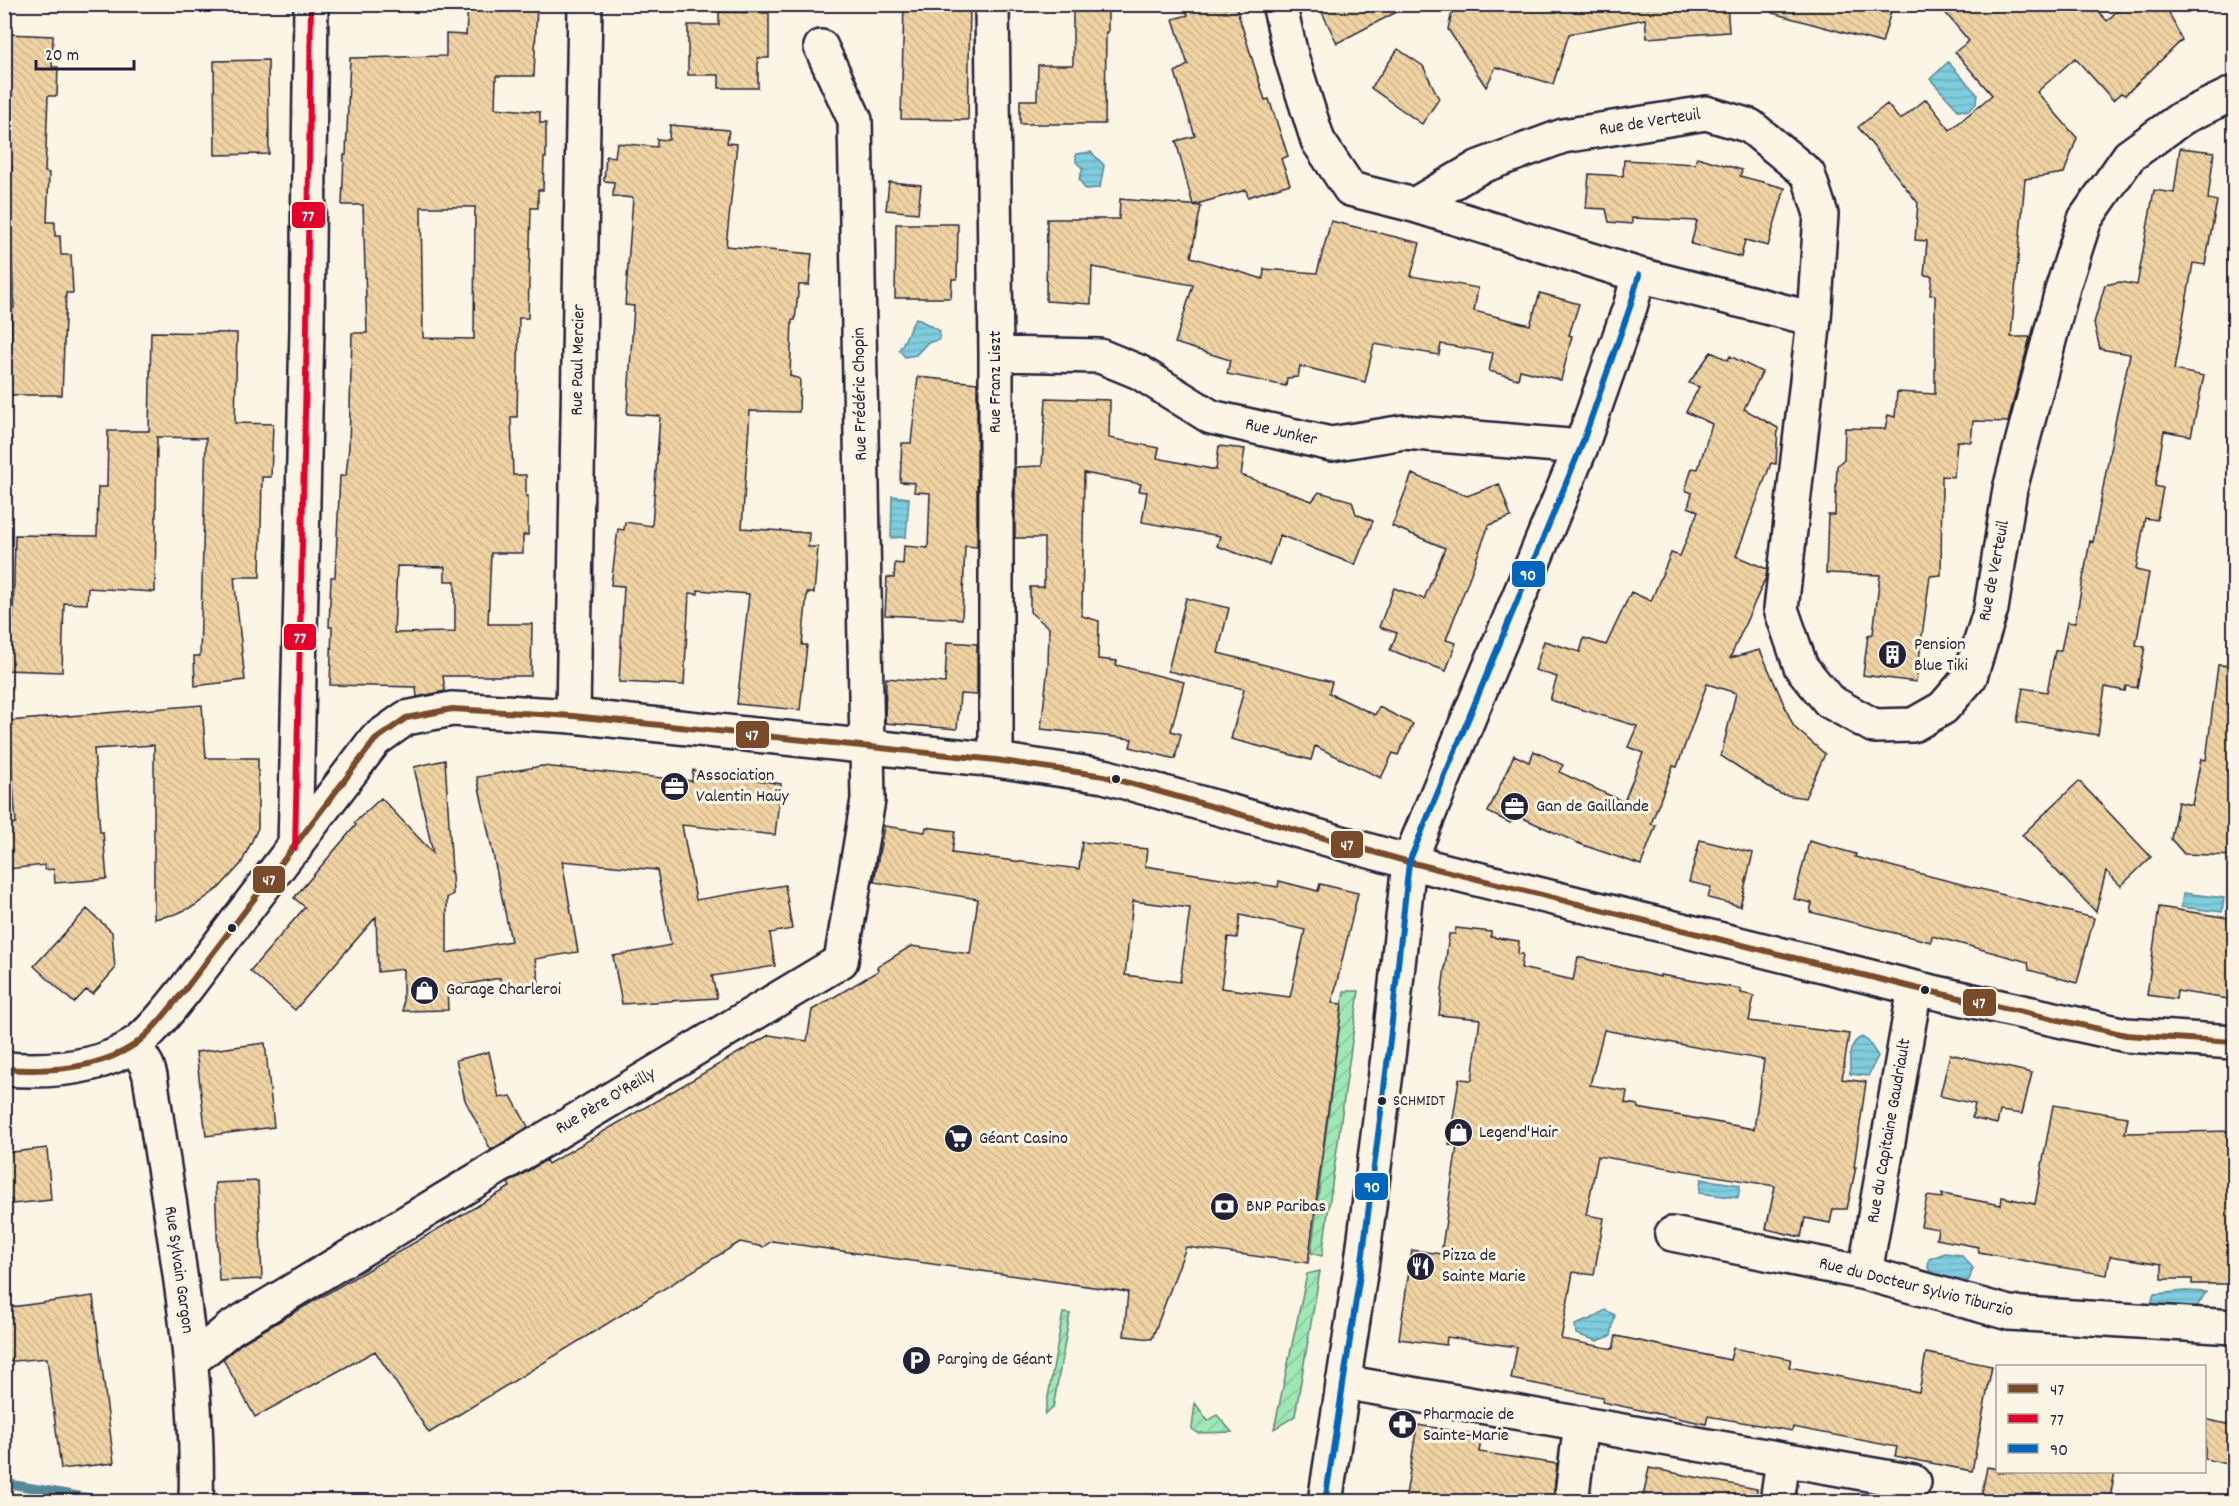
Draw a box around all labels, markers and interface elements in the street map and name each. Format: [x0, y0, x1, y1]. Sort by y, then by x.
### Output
scale bar [36, 33, 134, 71]
text: 20 m [45, 44, 79, 69]
street label: Rue de Verteuil [1598, 103, 1703, 143]
line badge: 77 [291, 201, 326, 229]
text: 77 [302, 206, 314, 229]
street label: Rue Paul Mercier [566, 304, 592, 416]
street label: Rue Frédéric Chopin [847, 327, 875, 461]
street label: Rue Franz Liszt [984, 330, 1009, 433]
street label: Rue Junker [1243, 413, 1320, 453]
street label: Rue de Verteuil [1973, 518, 2017, 624]
line badge: 90 [1511, 560, 1546, 588]
text: 90 [1520, 565, 1536, 588]
line badge: 77 [283, 623, 317, 651]
text: 77 [294, 628, 306, 651]
place label: Pension Blue Tiki [1914, 633, 1968, 679]
building icon: Pension Blue Tiki [1877, 639, 1909, 671]
line badge: 47 [735, 720, 770, 749]
text: 47 [746, 725, 758, 748]
place label: Association Valentin Haüy [696, 764, 789, 810]
office icon: Association Valentin Haüy [659, 770, 691, 802]
unlabelled marker [1110, 773, 1122, 785]
office icon: Gan de Gaillande [1499, 791, 1531, 823]
place label: Gan de Gaillande [1536, 795, 1649, 820]
line badge: 47 [1330, 830, 1364, 859]
text: 47 [1341, 835, 1353, 858]
line badge: 47 [252, 865, 286, 894]
text: 47 [263, 870, 275, 893]
unlabelled marker [226, 922, 238, 934]
shop icon: Garage Charleroi [409, 974, 441, 1006]
place label: Garage Charleroi [446, 978, 561, 1003]
unlabelled marker [1919, 984, 1931, 996]
line badge: 47 [1962, 988, 1997, 1017]
text: 47 [1973, 993, 1985, 1016]
street label: Rue du Capitaine Gaudriault [1861, 1036, 1919, 1225]
street label: Rue Père O'Reilly [551, 1062, 661, 1142]
place label: SCHMIDT [1393, 1090, 1446, 1113]
marker: SCHMIDT [1376, 1095, 1388, 1107]
shop icon: Legend'Hair [1442, 1117, 1474, 1149]
place label: Legend'Hair [1479, 1121, 1558, 1146]
supermarket icon: Géant Casino [942, 1123, 974, 1155]
place label: Géant Casino [979, 1127, 1068, 1152]
line badge: 90 [1354, 1172, 1389, 1201]
text: 90 [1364, 1177, 1380, 1200]
bank icon: BNP Paribas [1209, 1191, 1241, 1223]
place label: BNP Paribas [1246, 1195, 1326, 1220]
street label: Rue Sylvain Gargon [157, 1205, 199, 1335]
place label: Pizza de Sainte Marie [1442, 1244, 1526, 1290]
restaurant icon: Pizza de Sainte Marie [1405, 1250, 1437, 1282]
street label: Rue du Docteur Sylvio Tiburzio [1816, 1252, 2016, 1324]
parking icon: Parging de Géant [900, 1344, 932, 1376]
place label: Parging de Géant [937, 1348, 1053, 1373]
legend [1996, 1365, 2206, 1473]
text: 47 [2050, 1379, 2064, 1404]
place label: Pharmacie de Sainte-Marie [1423, 1403, 1514, 1449]
pharmacy icon: Pharmacie de Sainte-Marie [1386, 1409, 1418, 1441]
text: 77 [2050, 1409, 2064, 1434]
text: 90 [2050, 1439, 2068, 1464]

